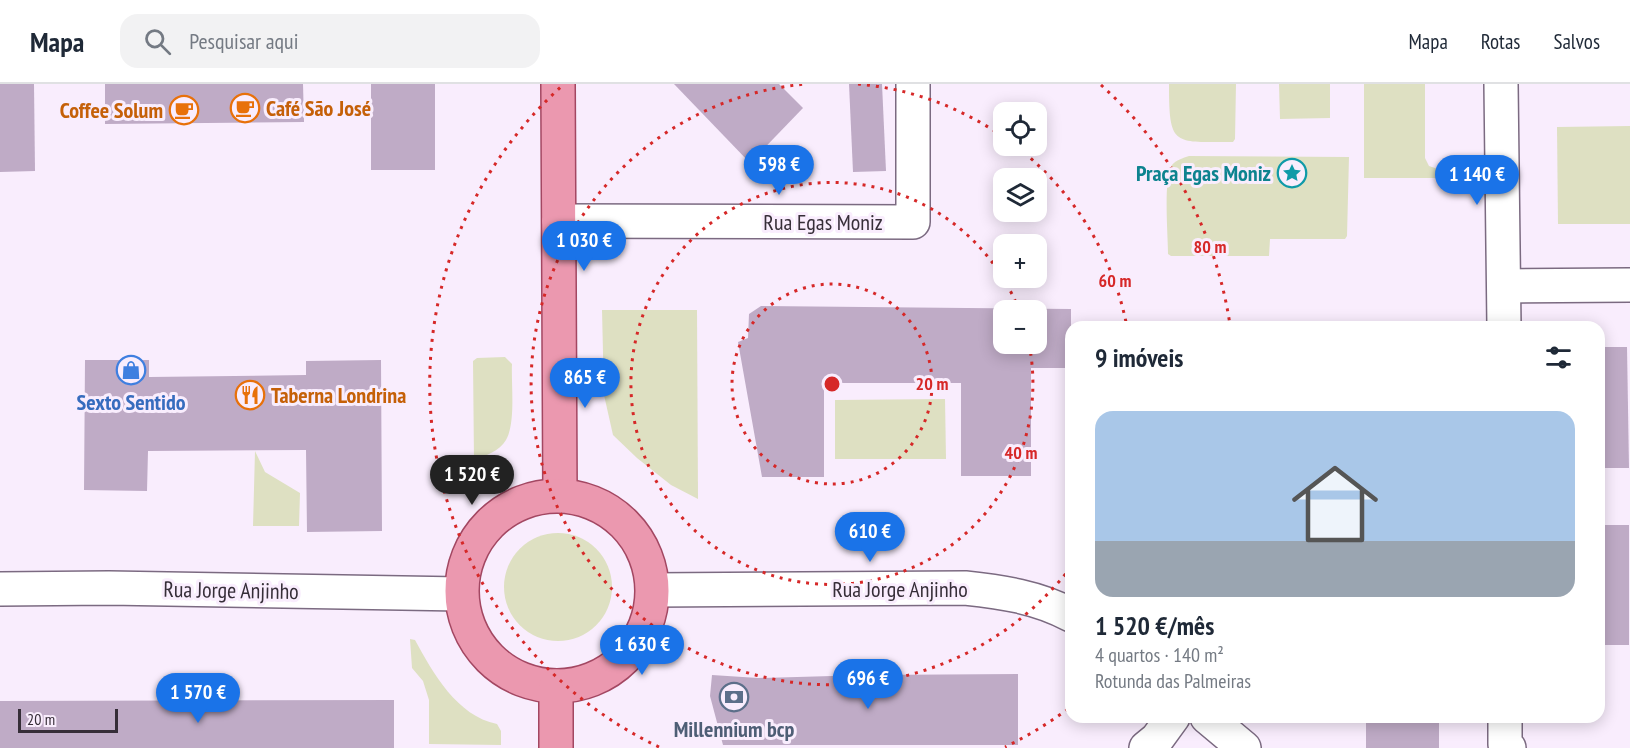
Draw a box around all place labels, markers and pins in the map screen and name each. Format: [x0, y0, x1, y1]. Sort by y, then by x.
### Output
cafe icon: Café São José [229, 92, 261, 124]
cafe icon: Coffee Solum [168, 94, 200, 126]
place label: Café São José [266, 94, 371, 122]
place label: Coffee Solum [60, 96, 163, 124]
pin: 598 € [737, 145, 821, 196]
pin: 1 140 € [1422, 155, 1532, 206]
place icon: Praça Egas Moniz [1276, 157, 1308, 189]
place label: Praça Egas Moniz [1136, 159, 1271, 187]
pin: 1 030 € [529, 221, 639, 272]
shop icon: Sexto Sentido [115, 354, 147, 386]
pin: 865 € [543, 358, 627, 409]
centre of rings [822, 374, 842, 394]
restaurant icon: Taberna Londrina [234, 379, 266, 411]
place label: Taberna Londrina [271, 381, 406, 409]
place label: Sexto Sentido [77, 388, 186, 416]
pin: 1 520 € [417, 455, 527, 506]
pin: 610 € [828, 512, 912, 563]
pin: 1 630 € [587, 625, 697, 676]
pin: 696 € [826, 659, 910, 710]
pin: 1 570 € [143, 673, 253, 724]
bank icon: Millennium bcp [718, 681, 750, 713]
place label: Millennium bcp [674, 715, 794, 743]

